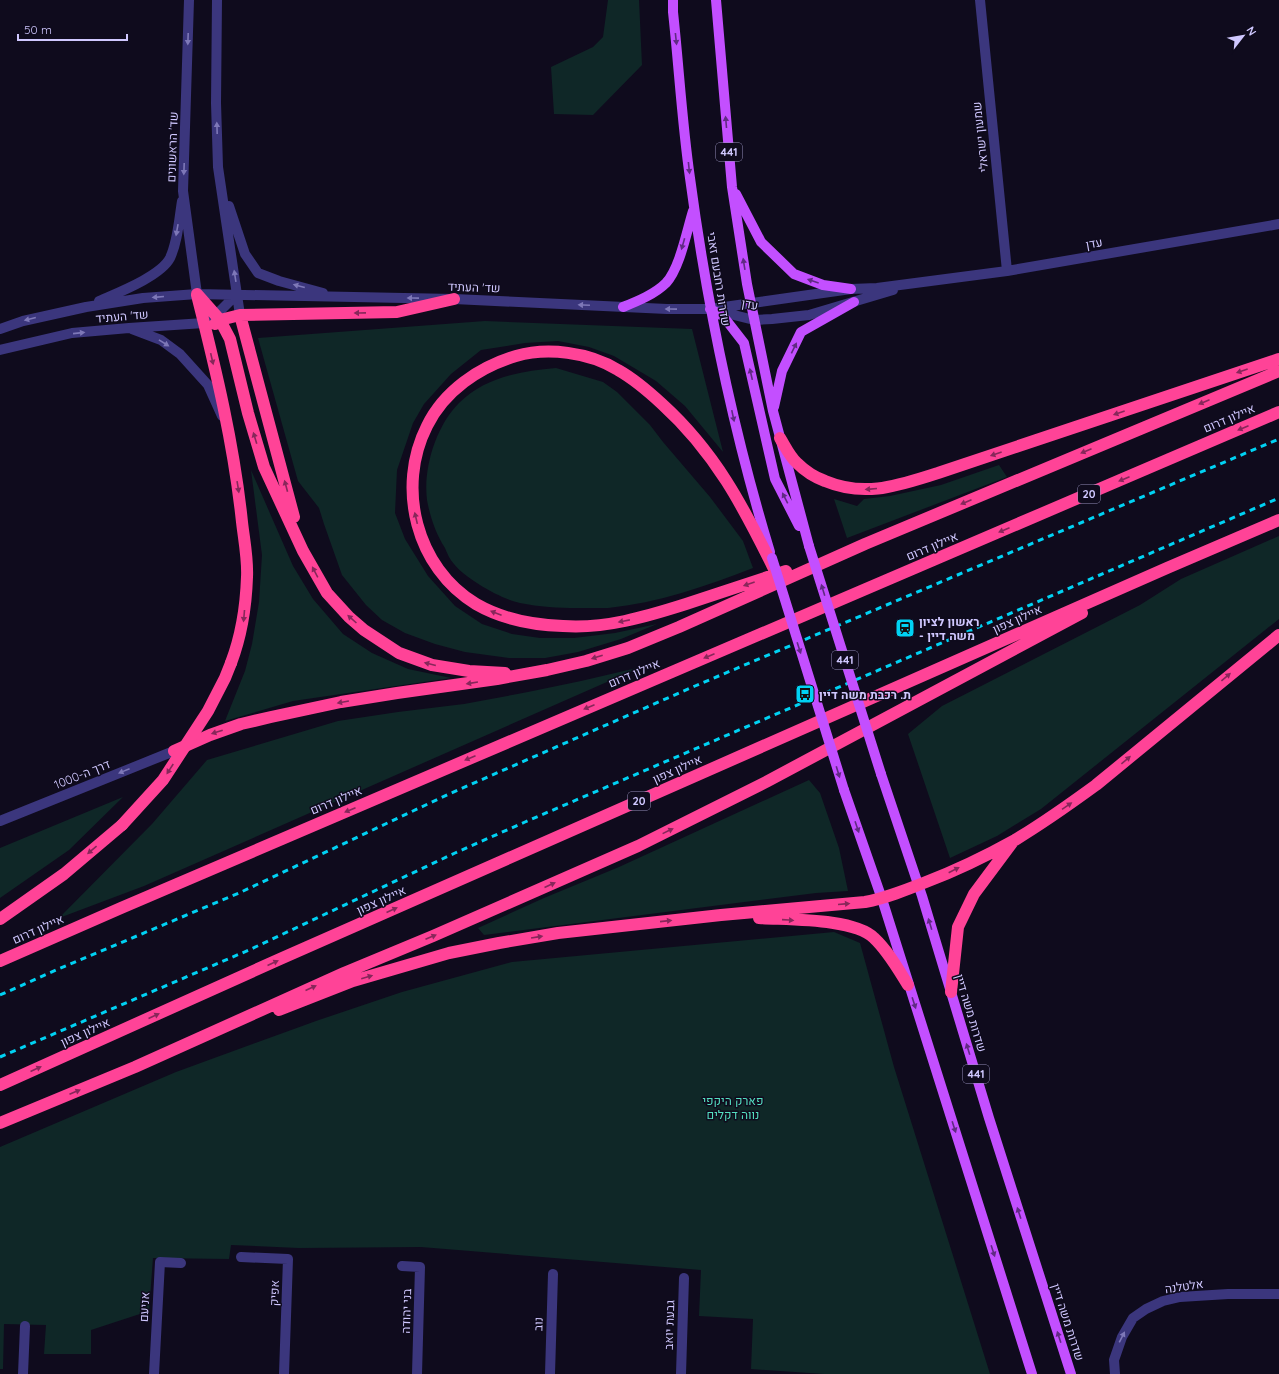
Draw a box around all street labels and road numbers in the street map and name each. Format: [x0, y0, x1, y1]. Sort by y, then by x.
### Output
street label: שמעון ישראלי [969, 101, 991, 173]
street label: שד' הראשונים [163, 111, 181, 183]
road number: 441 [716, 143, 742, 161]
street label: שדרות רחבעם זאבי [704, 231, 734, 327]
street label: עדן [1084, 234, 1104, 252]
street label: שד' העתיד [447, 279, 501, 295]
street label: עדן [740, 295, 760, 313]
street label: שד' העתיד [95, 306, 149, 326]
street label: איילון דרום [1201, 400, 1257, 436]
road number: 20 [1078, 485, 1100, 503]
street label: איילון דרום [904, 528, 960, 564]
street label: איילון צפון [990, 601, 1044, 637]
road number: 441 [832, 651, 858, 669]
street label: איילון דרום [606, 655, 662, 691]
street label: איילון צפון [650, 751, 704, 787]
street label: דרך ה-1000 [52, 756, 112, 792]
street label: איילון דרום [308, 782, 364, 818]
road number: 20 [628, 792, 650, 810]
street label: איילון צפון [354, 882, 408, 918]
street label: איילון דרום [10, 911, 66, 947]
street label: שדרות משה דיין [952, 972, 990, 1054]
street label: איילון צפון [58, 1014, 112, 1050]
road number: 441 [963, 1065, 989, 1083]
street label: אלטלנה [1164, 1276, 1205, 1296]
street label: אפיק [266, 1279, 282, 1306]
street label: שדרות משה דיין [1048, 1281, 1088, 1363]
street label: בני יהודה [398, 1288, 414, 1334]
street label: אניעם [136, 1291, 152, 1322]
street label: גבעת יואב [661, 1299, 677, 1350]
street label: נוב [530, 1317, 546, 1331]

